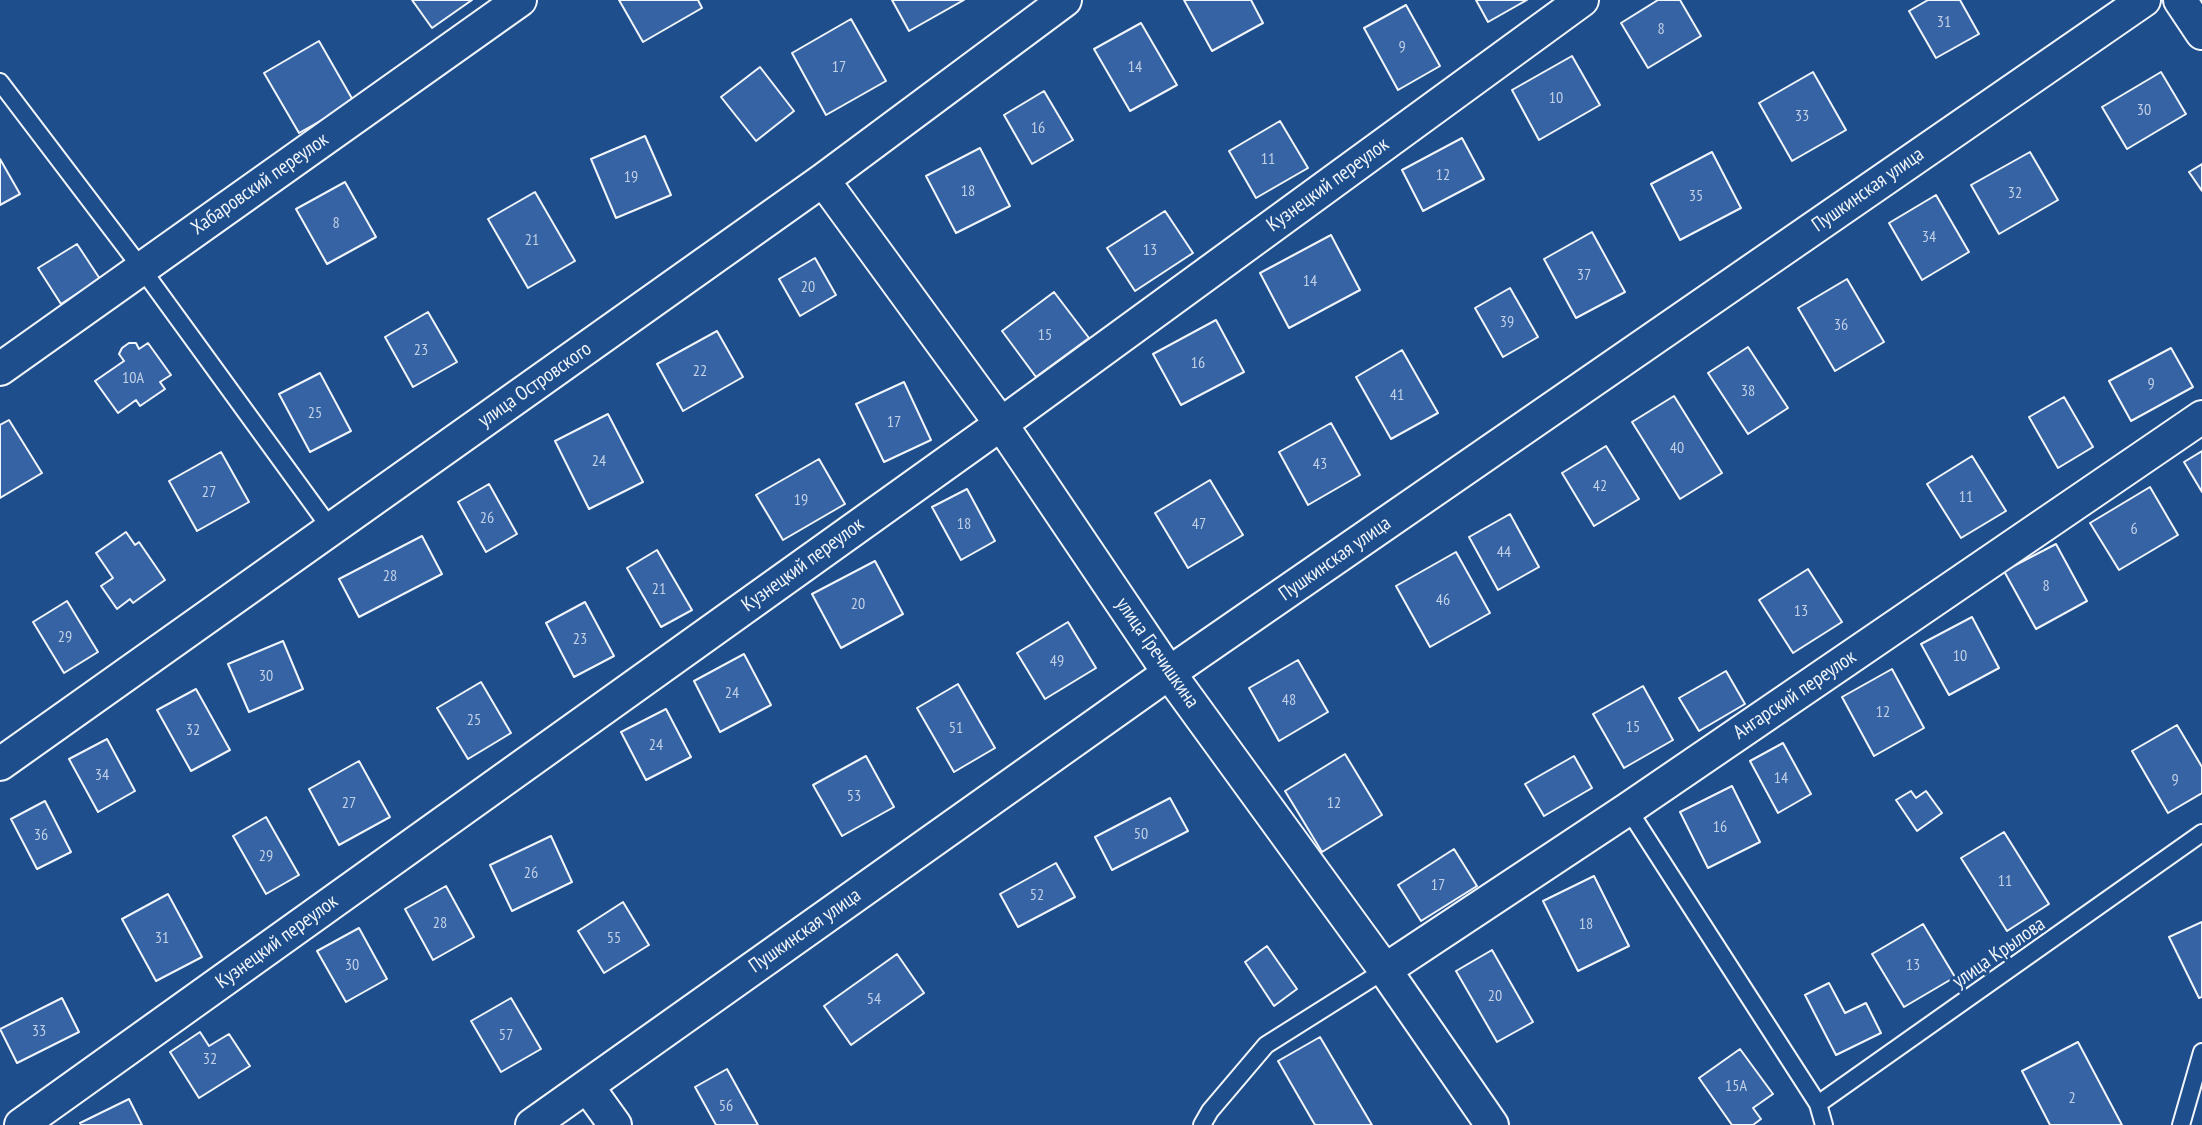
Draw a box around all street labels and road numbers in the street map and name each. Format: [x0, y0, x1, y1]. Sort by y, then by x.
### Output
street label: Хабаровский переулок [187, 128, 333, 240]
street label: Кузнецкий переулок [1262, 133, 1394, 237]
street label: Пушкинская улица [1807, 143, 1929, 237]
street label: улица Островского [474, 337, 596, 433]
street label: Пушкинская улица [1274, 512, 1396, 606]
street label: Кузнецкий переулок [737, 513, 869, 617]
street label: улица Гречишкина [1110, 593, 1204, 713]
street label: Ангарский переулок [1729, 645, 1861, 745]
street label: Пушкинская улица [744, 884, 866, 978]
street label: Кузнецкий переулок [211, 890, 343, 994]
street label: улица Крылова [1948, 912, 2050, 994]

